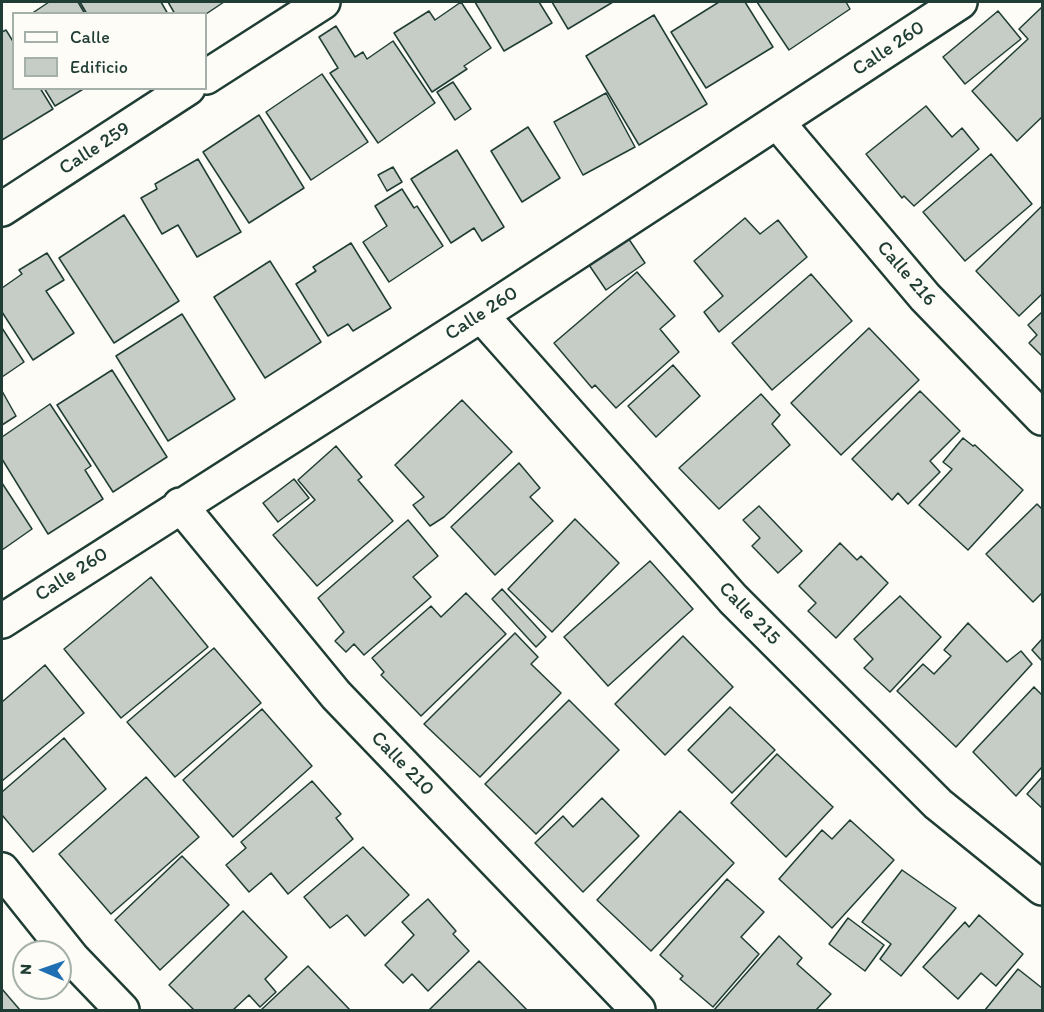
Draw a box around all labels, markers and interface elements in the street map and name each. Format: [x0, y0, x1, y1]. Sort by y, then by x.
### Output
legend [12, 12, 207, 90]
street label: Calle 260 [848, 16, 930, 82]
text: Calle [70, 26, 110, 48]
text: Edificio [70, 56, 128, 78]
street label: Calle 259 [55, 117, 135, 181]
street label: Calle 216 [871, 236, 941, 312]
street label: Calle 260 [441, 282, 523, 346]
street label: Calle 260 [31, 543, 113, 607]
street label: Calle 215 [713, 577, 785, 651]
street label: Calle 210 [365, 727, 439, 801]
north arrow [12, 940, 72, 1000]
text: N [16, 964, 35, 975]

